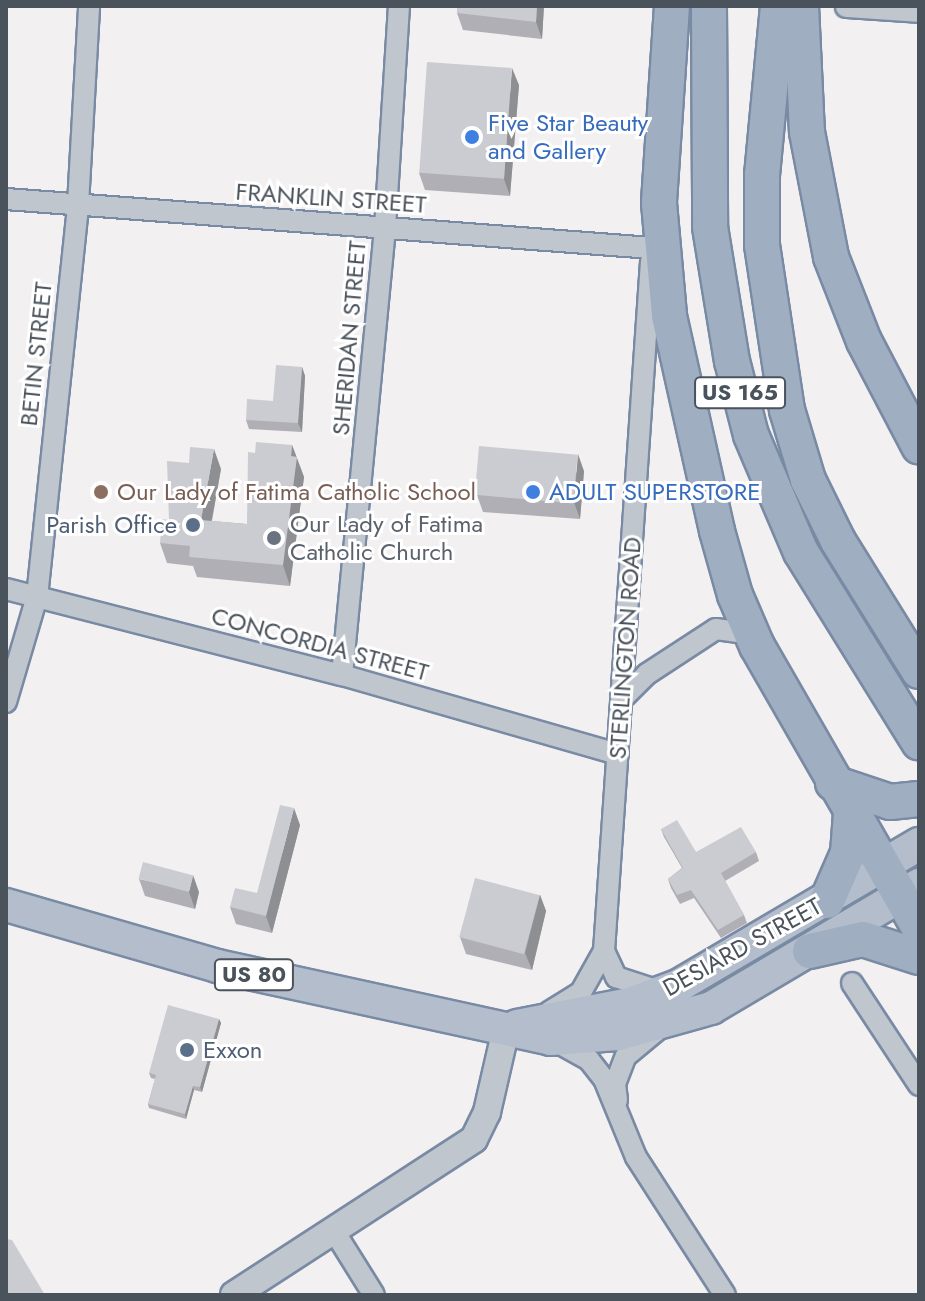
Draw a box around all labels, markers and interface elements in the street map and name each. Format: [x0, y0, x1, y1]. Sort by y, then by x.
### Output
place label: Five Star Beauty and Gallery [488, 109, 648, 165]
marker: Five Star Beauty and Gallery [463, 128, 481, 146]
street label: FRANKLIN STREET [235, 177, 427, 219]
street label: SHERIDAN STREET [326, 239, 372, 437]
street label: BETIN STREET [14, 281, 58, 427]
road number: US 165 [694, 375, 786, 411]
place label: Our Lady of Fatima Catholic School [117, 478, 476, 506]
place label: ADULT SUPERSTORE [549, 478, 760, 506]
marker: Our Lady of Fatima Catholic School [92, 483, 110, 501]
marker: ADULT SUPERSTORE [524, 483, 542, 501]
place label: Our Lady of Fatima Catholic Church [290, 510, 483, 566]
place label: Parish Office [46, 511, 177, 539]
marker: Parish Office [184, 516, 202, 534]
marker: Our Lady of Fatima Catholic Church [265, 529, 283, 547]
street label: STERLINGTON ROAD [603, 536, 647, 760]
street label: CONCORDIA STREET [208, 601, 432, 687]
street label: DESIARD STREET [658, 892, 826, 1002]
road number: US 80 [212, 957, 296, 993]
place label: Exxon [203, 1036, 262, 1064]
marker: Exxon [178, 1041, 196, 1059]

